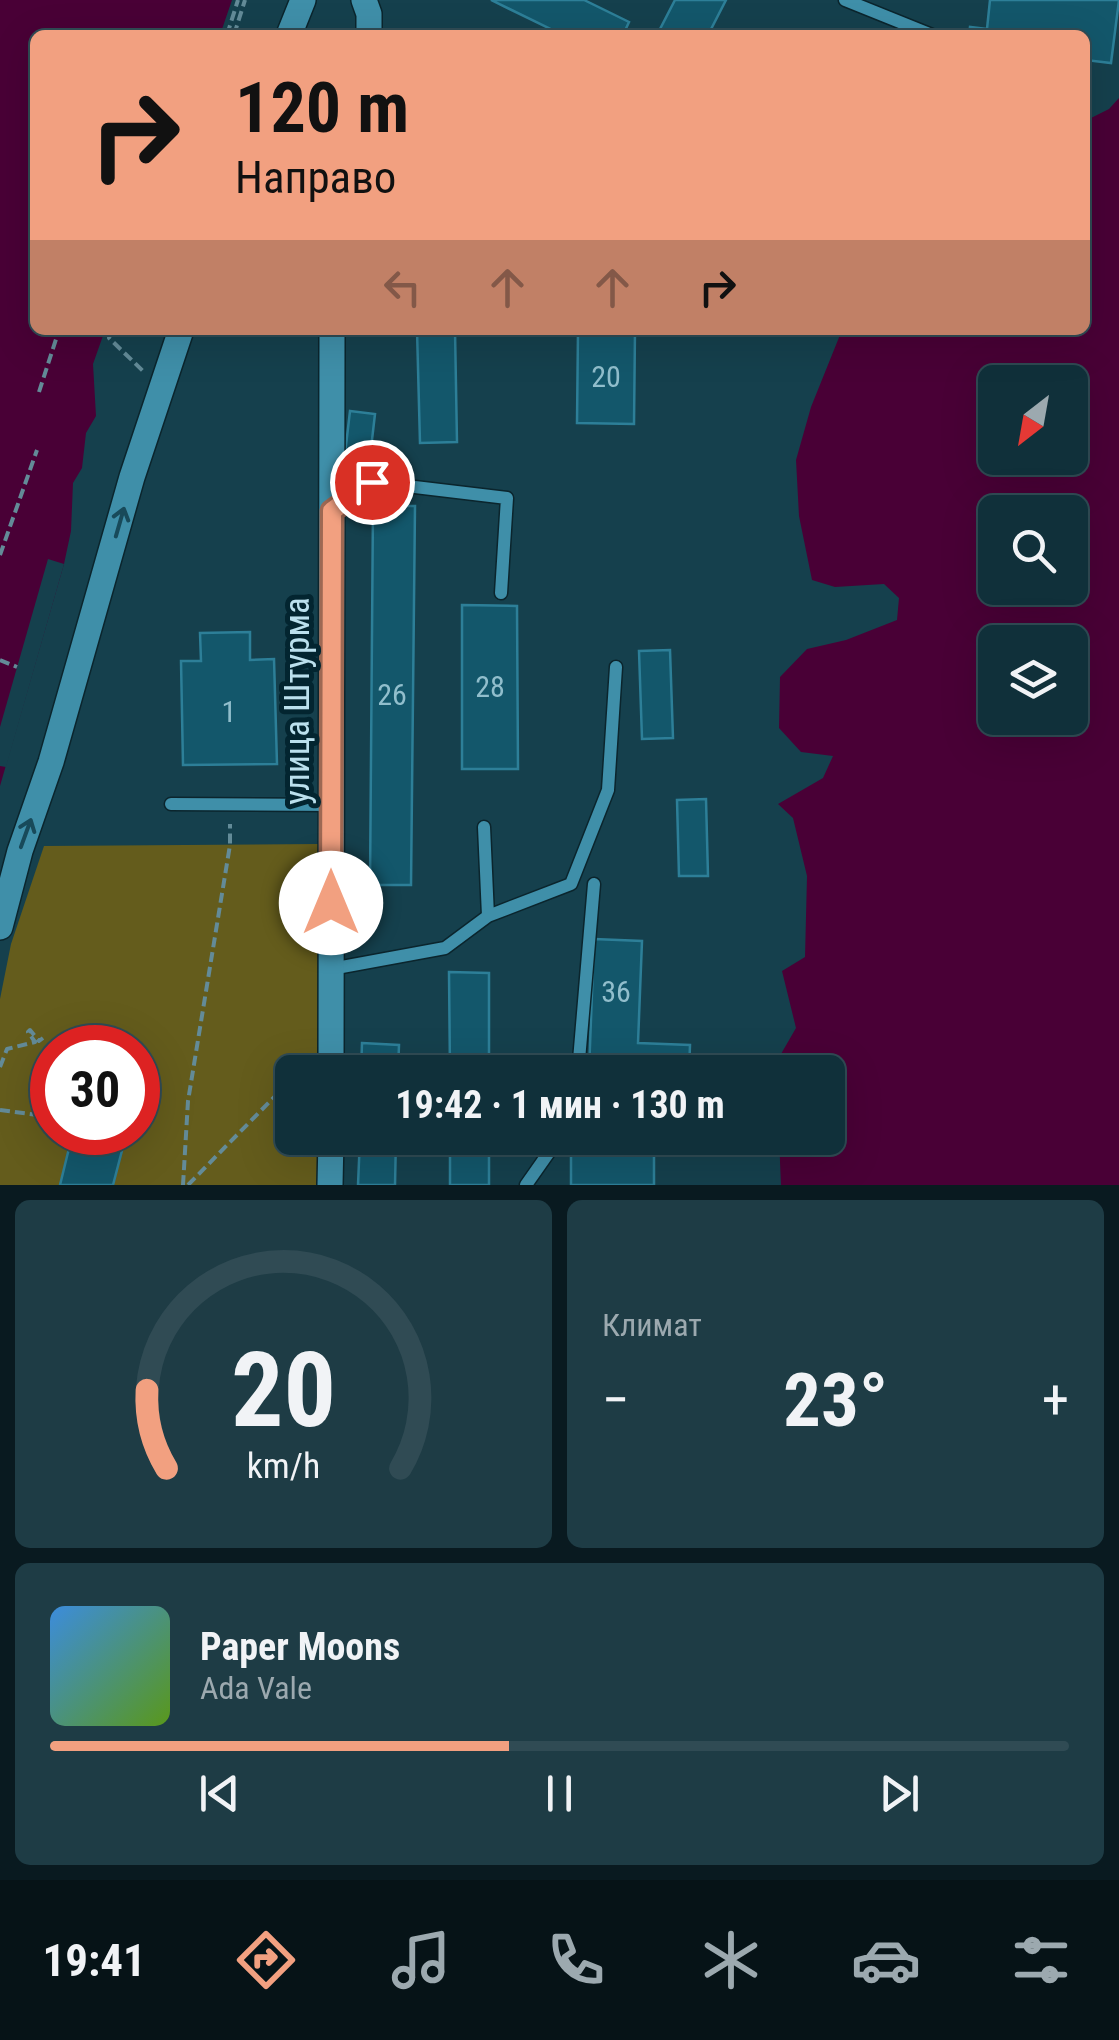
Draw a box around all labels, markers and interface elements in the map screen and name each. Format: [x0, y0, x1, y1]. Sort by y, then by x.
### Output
text: 120 m [235, 67, 409, 149]
icon: right [70, 70, 200, 200]
text: Направо [235, 151, 396, 204]
icon: left [375, 260, 430, 315]
icon: ahead [480, 260, 535, 315]
icon: ahead [585, 260, 640, 315]
icon: right [690, 260, 745, 315]
house number: 20 [591, 359, 621, 394]
north arrow [978, 365, 1088, 475]
map controls [978, 365, 1088, 735]
pin [330, 440, 415, 525]
icon: arrive [345, 455, 400, 510]
button: search [978, 495, 1088, 605]
one-way arrow [112, 506, 130, 538]
street label: улица Штурма [277, 597, 318, 805]
button: layers [978, 625, 1088, 735]
house number: 28 [475, 669, 505, 704]
house number: 26 [377, 677, 407, 712]
house number: 1 [222, 694, 236, 729]
one-way arrow [18, 818, 36, 849]
position arrow [279, 851, 383, 955]
house number: 36 [601, 974, 631, 1009]
speed limit sign: 30 [30, 1025, 160, 1155]
text: 19:42 · 1 мин · 130 m [395, 1083, 725, 1127]
text: Климат [602, 1306, 702, 1344]
text: 20 [231, 1330, 336, 1451]
text: 23° [783, 1356, 888, 1444]
text: − [602, 1368, 630, 1432]
text: + [1042, 1368, 1069, 1432]
text: km/h [247, 1445, 320, 1487]
text: Paper Moons [200, 1625, 400, 1669]
text: Ada Vale [200, 1669, 312, 1707]
icon: previous [192, 1766, 247, 1821]
icon: pause [532, 1766, 587, 1821]
icon: next [872, 1766, 927, 1821]
icon: directions [231, 1925, 301, 1995]
icon: music [386, 1925, 456, 1995]
icon: phone [541, 1925, 611, 1995]
icon: climate [696, 1925, 766, 1995]
icon: car [851, 1925, 921, 1995]
icon: filters [1006, 1925, 1076, 1995]
text: 19:41 [43, 1934, 146, 1987]

